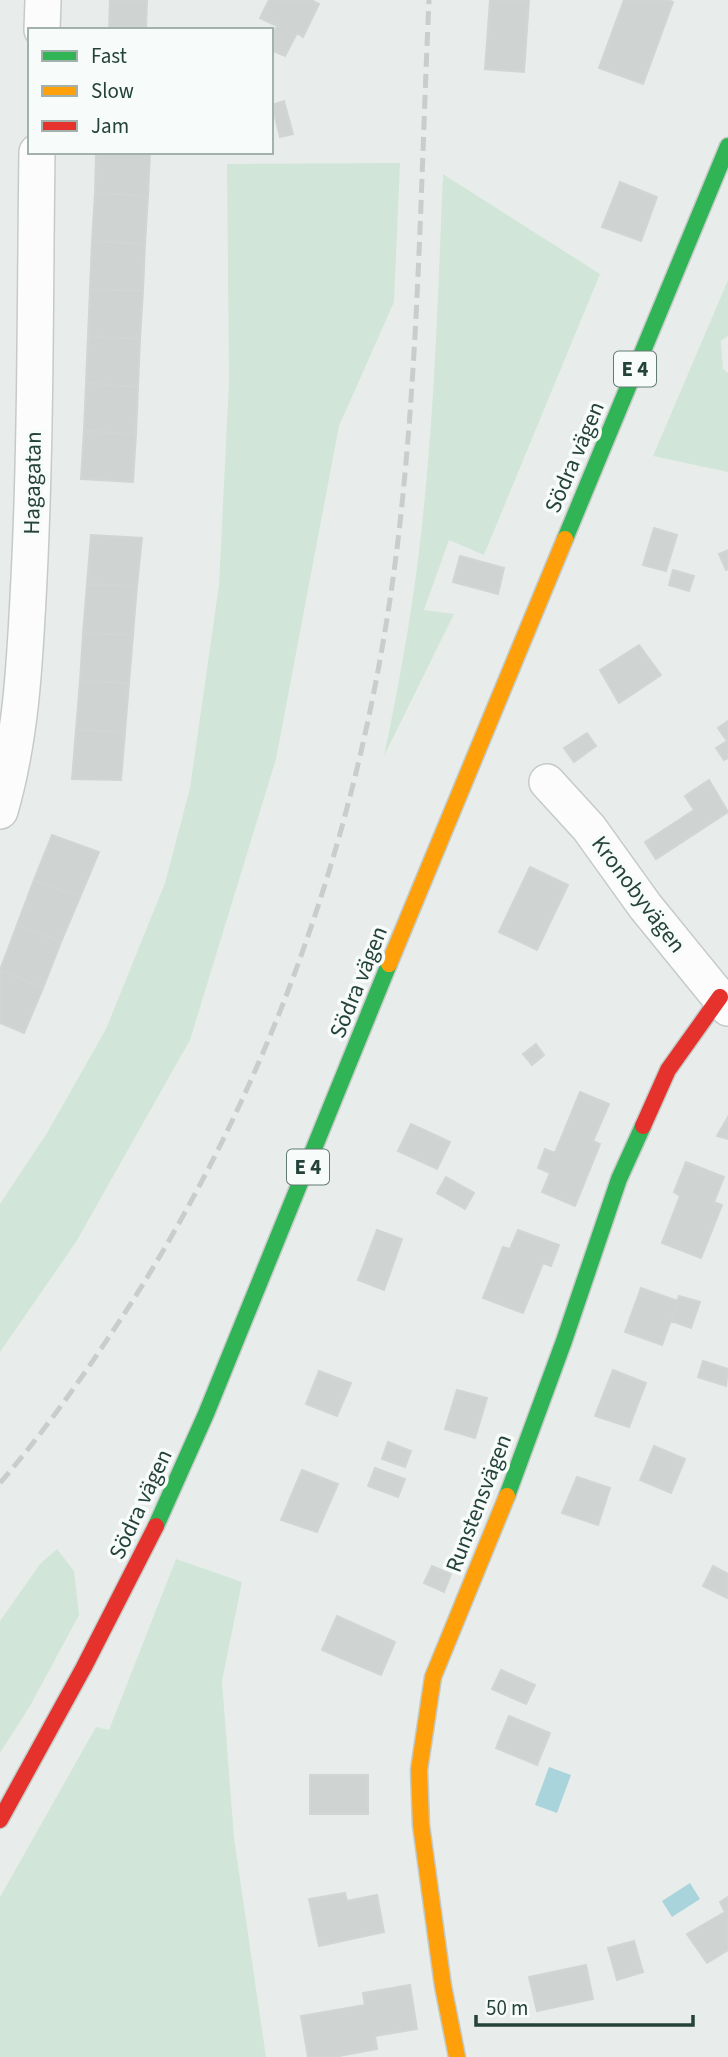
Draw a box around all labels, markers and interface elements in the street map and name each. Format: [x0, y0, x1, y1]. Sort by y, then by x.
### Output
legend [28, 28, 273, 154]
text: Fast [91, 41, 127, 71]
text: Slow [91, 76, 134, 106]
text: Jam [91, 111, 129, 141]
road number: E 4 [614, 352, 656, 386]
street label: Södra vägen [536, 396, 613, 518]
street label: Hagagatan [15, 431, 50, 535]
street label: Kronobyvägen [584, 829, 694, 960]
street label: Södra vägen [321, 921, 396, 1043]
road number: E 4 [287, 1150, 329, 1184]
street label: Runstensvägen [437, 1429, 520, 1577]
street label: Södra vägen [101, 1444, 180, 1565]
scale bar [476, 1983, 693, 2027]
text: 50 m [486, 1993, 528, 2023]

